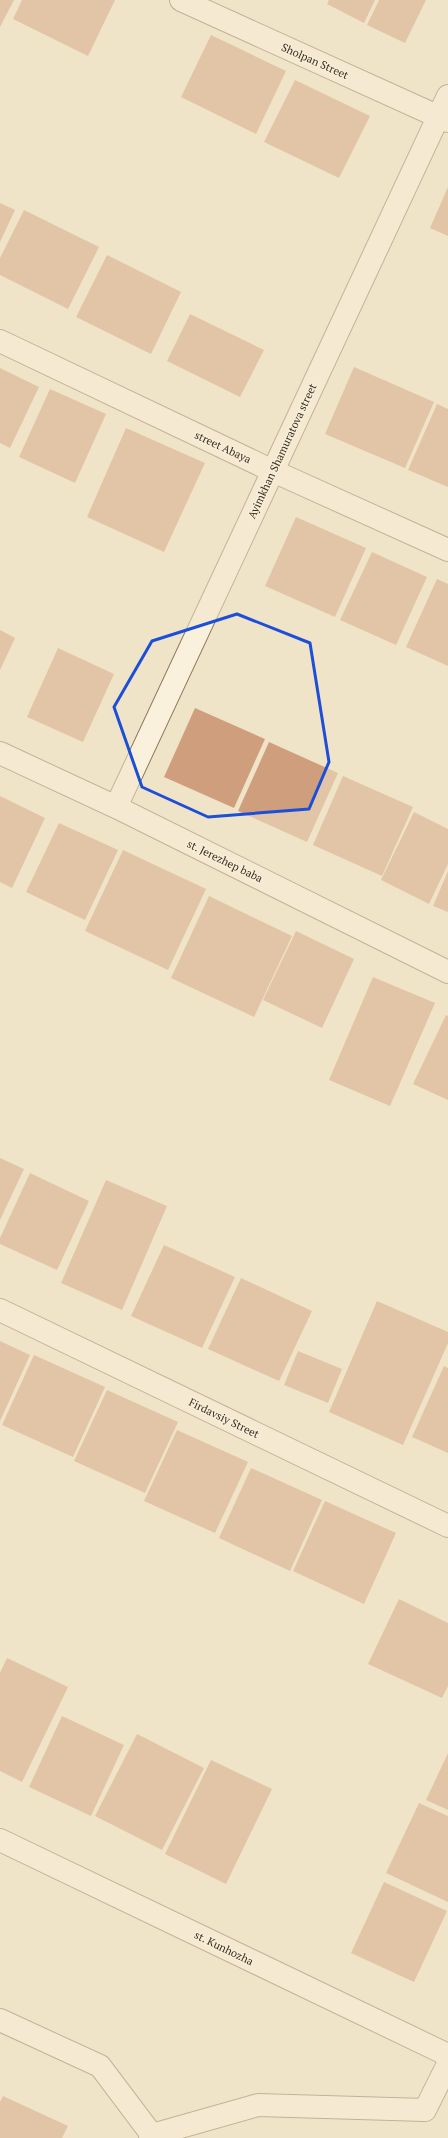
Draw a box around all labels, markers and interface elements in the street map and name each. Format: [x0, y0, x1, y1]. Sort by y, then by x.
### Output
street label: Sholpan Street [279, 40, 351, 82]
street label: Ayimkhan Shamuratova street [244, 381, 320, 521]
street label: street Abaya [192, 428, 254, 466]
street label: st. Jerezhep baba [185, 837, 266, 886]
street label: Firdavsiy Street [187, 1395, 261, 1441]
street label: st. Kunhozha [192, 1928, 256, 1968]

